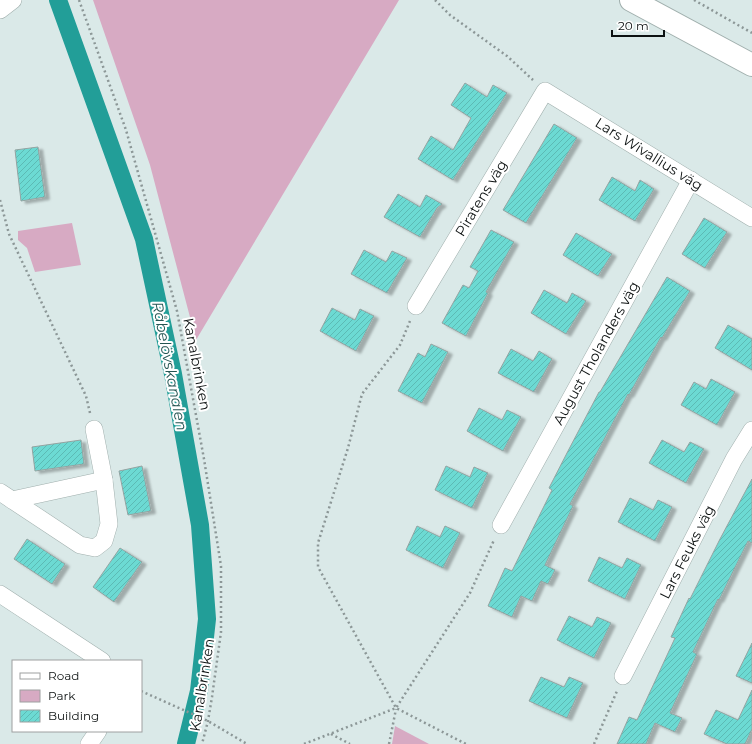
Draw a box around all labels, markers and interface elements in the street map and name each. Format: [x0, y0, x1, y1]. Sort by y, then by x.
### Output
scale bar [612, 12, 664, 38]
text: 20 m [618, 18, 649, 33]
street label: Lars Wivallius väg [592, 114, 706, 194]
street label: Piratens väg [451, 156, 511, 240]
street label: August Tholanders väg [549, 278, 643, 428]
water label: Råbelövskanalen [148, 300, 192, 432]
street label: Kanalbrinken [179, 316, 215, 412]
street label: Lars Feuks väg [656, 502, 718, 602]
street label: Kanalbrinken [186, 637, 218, 733]
legend [12, 660, 142, 732]
text: Road [48, 668, 79, 683]
text: Park [48, 688, 76, 703]
text: Building [48, 708, 99, 723]

